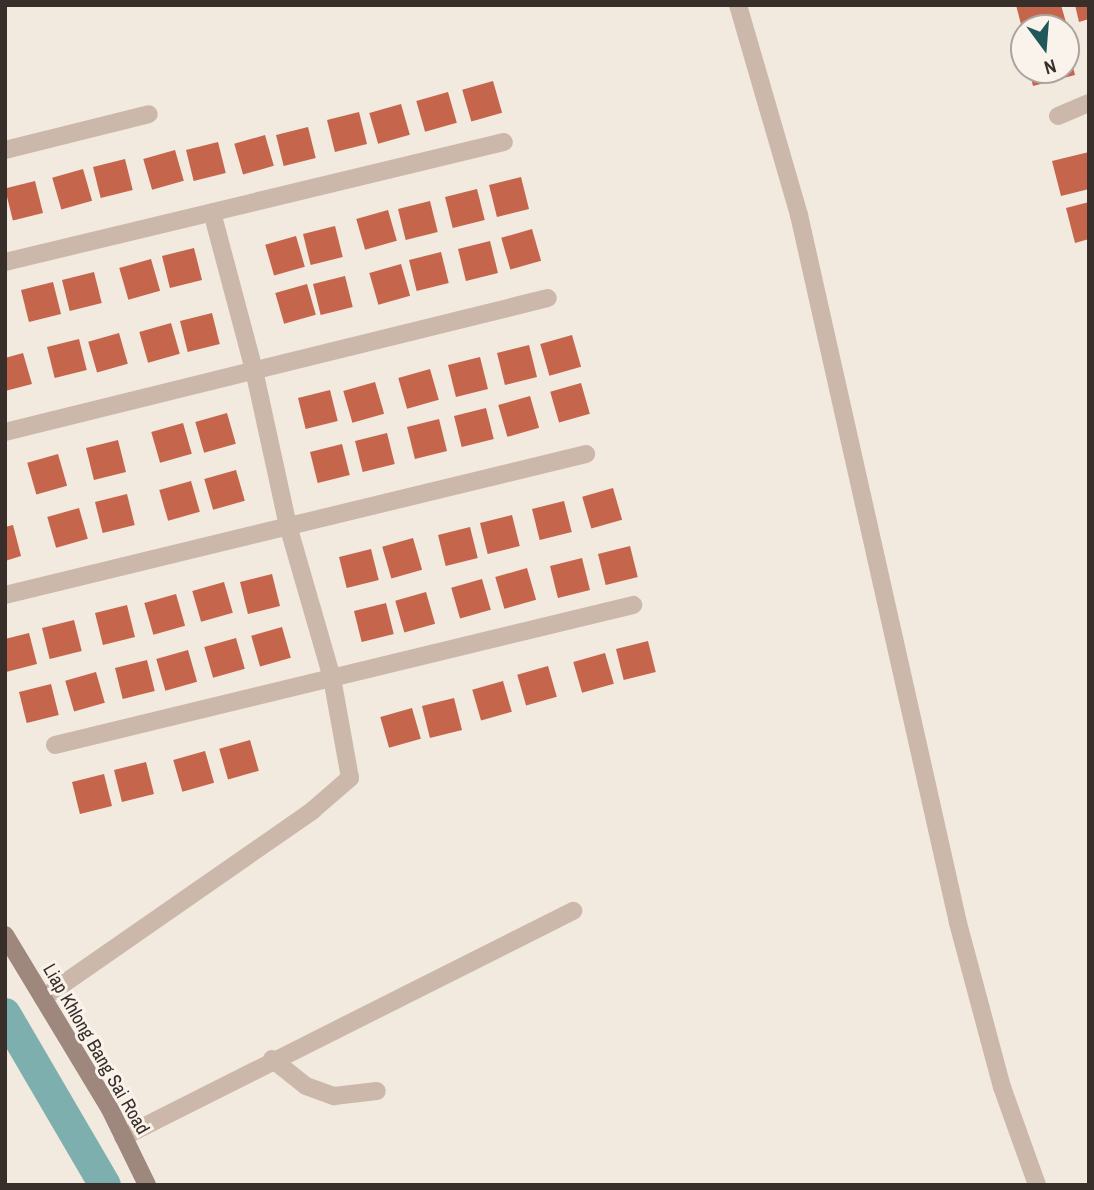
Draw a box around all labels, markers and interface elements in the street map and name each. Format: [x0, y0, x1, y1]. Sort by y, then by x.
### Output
north arrow [1010, 14, 1080, 84]
text: N [1041, 53, 1059, 81]
street label: Liap Khlong Bang Sai Road [38, 960, 154, 1138]

